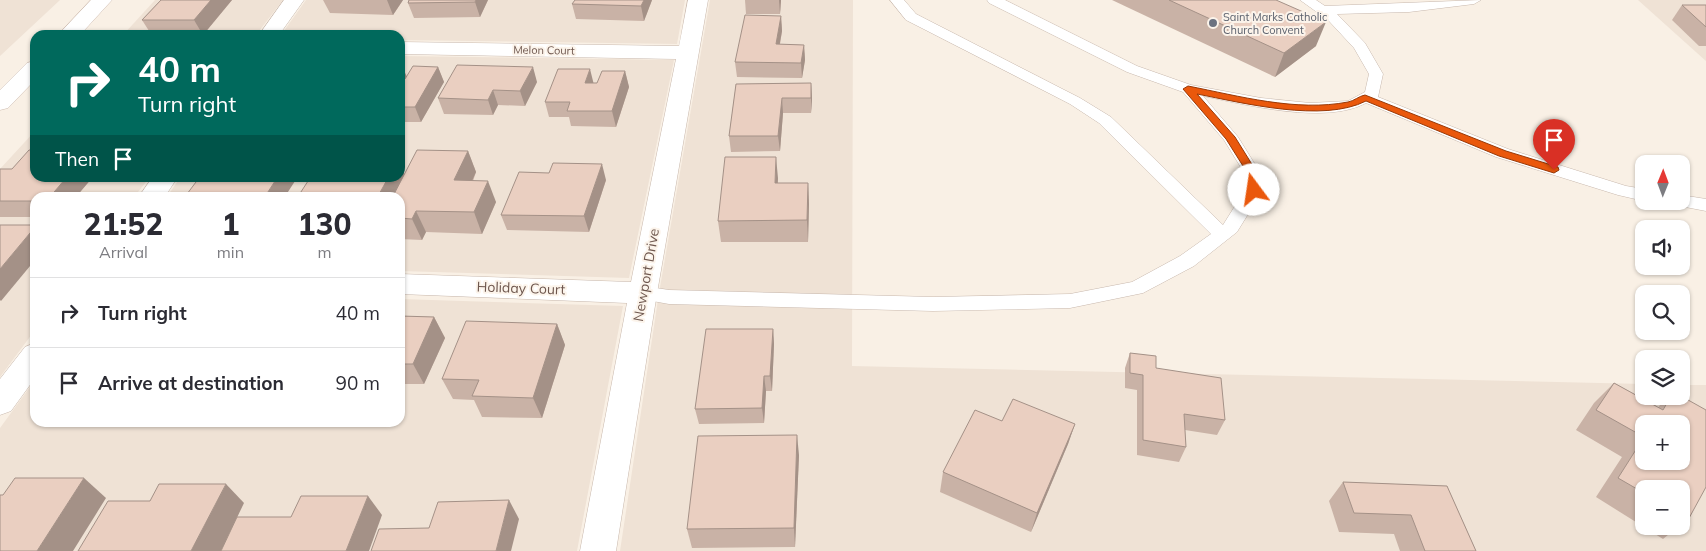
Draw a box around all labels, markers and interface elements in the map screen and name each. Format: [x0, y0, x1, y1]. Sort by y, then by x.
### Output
place label: Saint Marks Catholic Church Convent [1223, 10, 1328, 37]
marker: Saint Marks Catholic Church Convent [1207, 17, 1219, 29]
street label: Melon Court [513, 42, 575, 58]
text: 40 m [138, 47, 221, 91]
icon: right [55, 50, 120, 115]
text: Turn right [138, 90, 236, 118]
pin [1533, 119, 1575, 170]
icon: arrive [1540, 126, 1568, 154]
icon: arrive [109, 145, 137, 173]
text: Then [55, 147, 99, 171]
north arrow [1635, 155, 1690, 210]
map controls [1635, 155, 1690, 535]
position arrow [1227, 163, 1279, 215]
text: 21:52 [83, 205, 163, 243]
text: 1 [221, 205, 239, 243]
text: 130 [298, 205, 352, 243]
button: sound [1635, 220, 1690, 275]
street label: Newport Drive [629, 227, 663, 323]
text: Arrival [99, 242, 148, 262]
text: min [217, 242, 244, 262]
text: m [317, 242, 332, 262]
street label: Holiday Court [476, 277, 566, 299]
button: search [1635, 285, 1690, 340]
icon: right [55, 299, 83, 327]
text: Turn right [98, 301, 187, 325]
text: 40 m [336, 301, 380, 325]
button: layers [1635, 350, 1690, 405]
icon: arrive [55, 369, 83, 397]
text: Arrive at destination [98, 371, 284, 395]
text: 90 m [336, 371, 380, 395]
button: + [1635, 415, 1690, 470]
button: − [1635, 480, 1690, 535]

